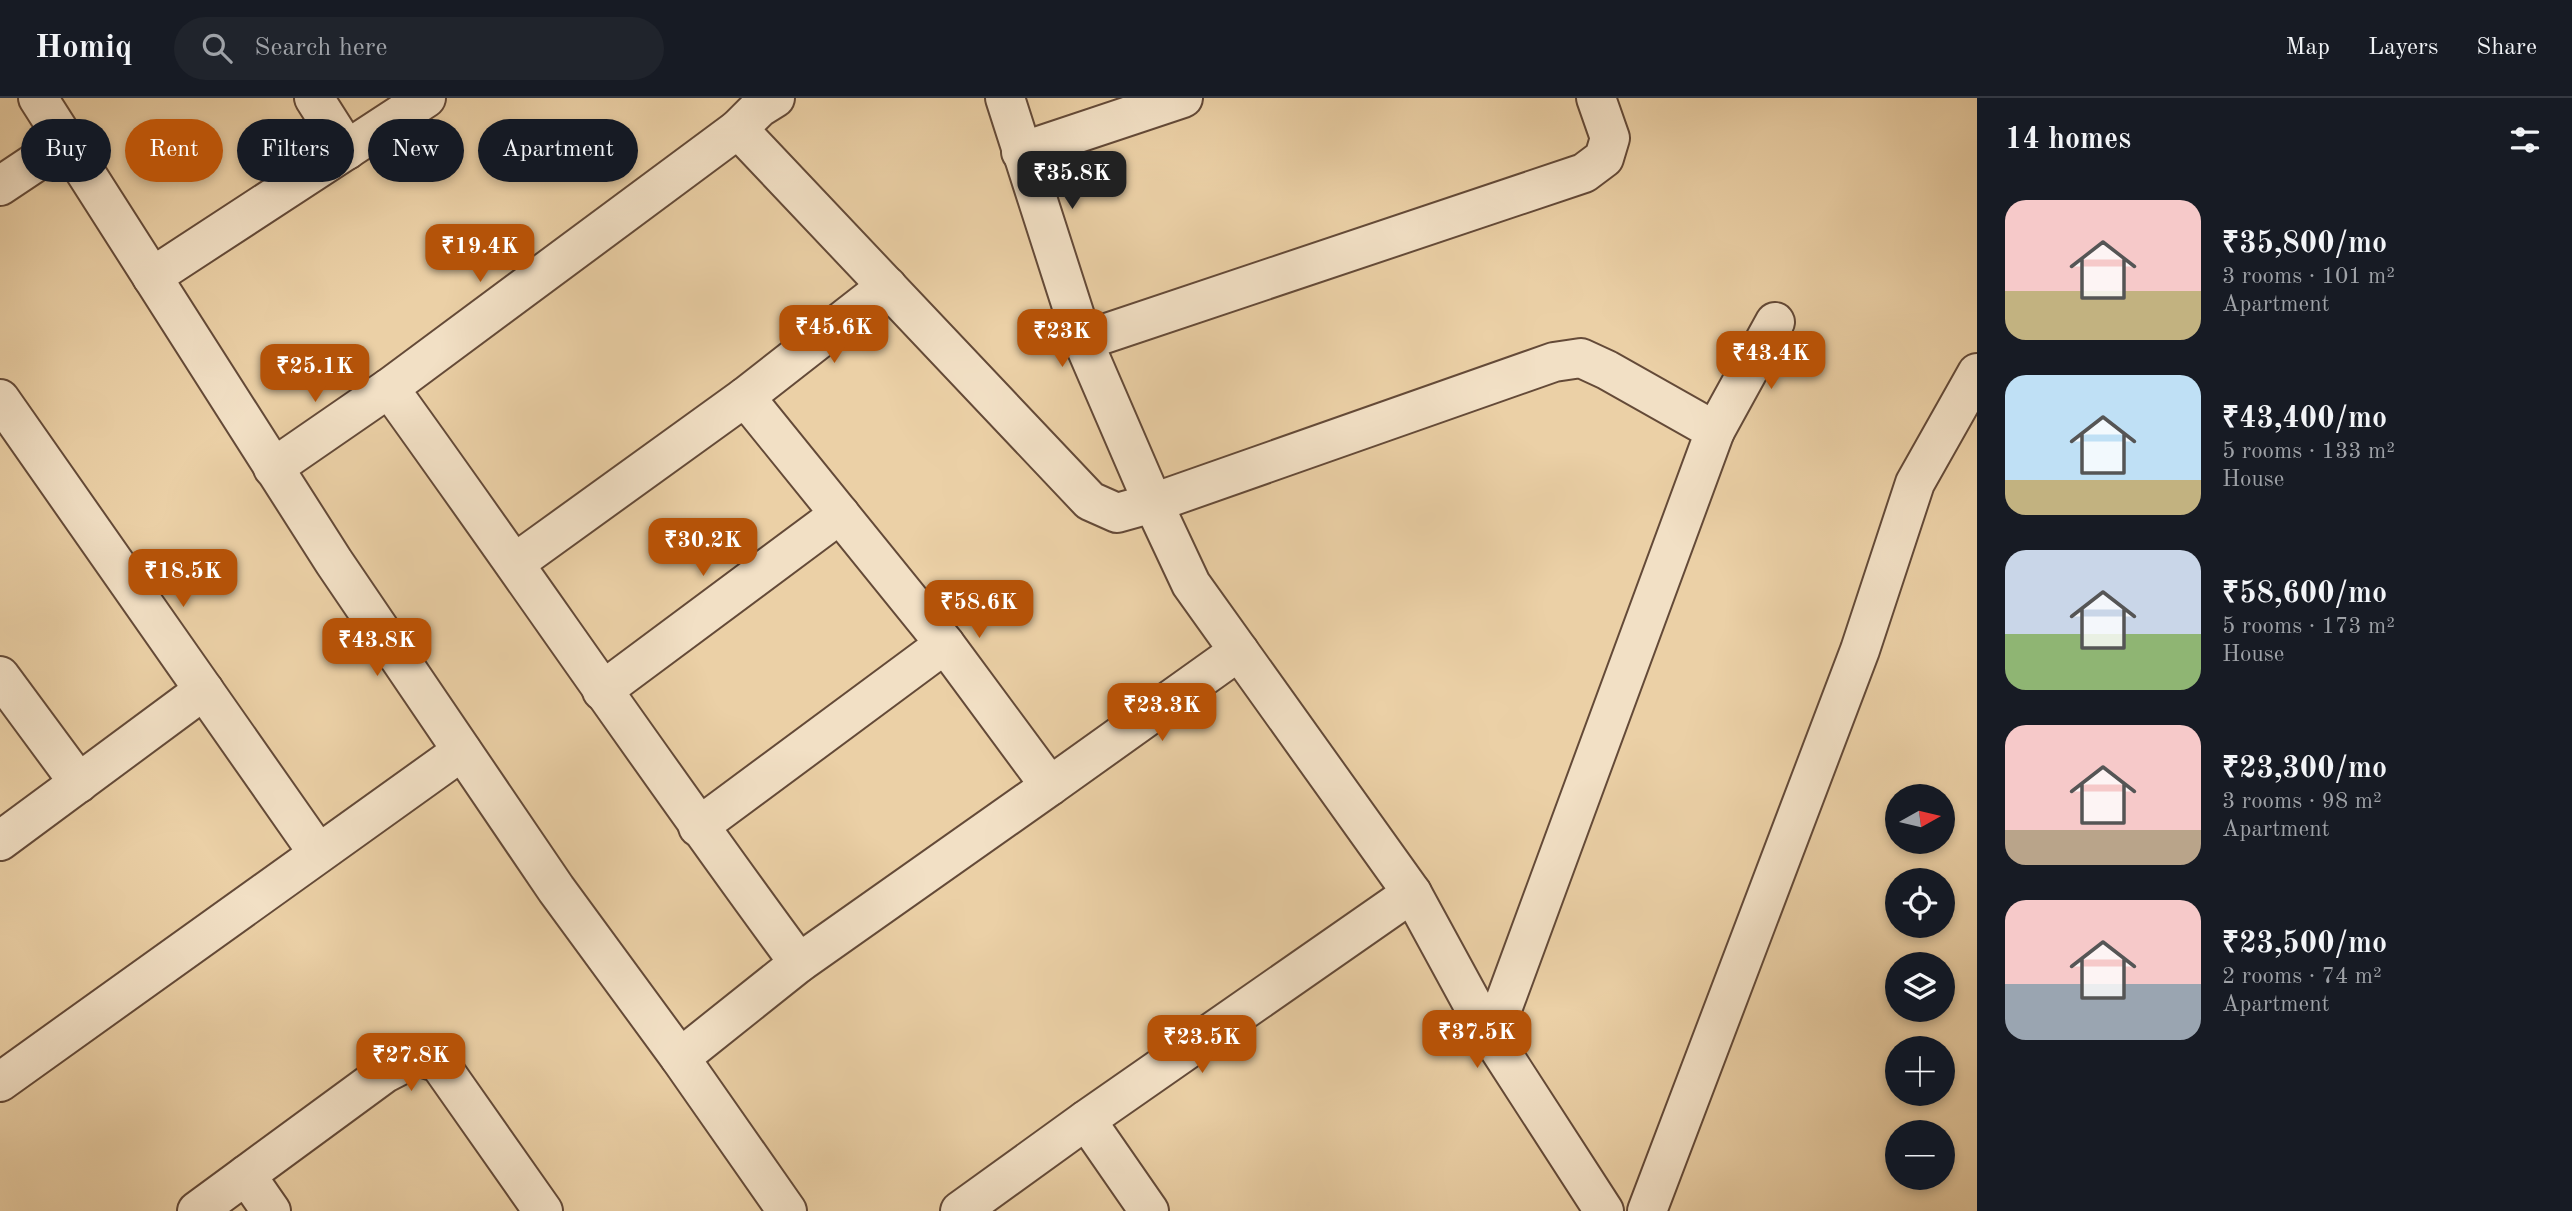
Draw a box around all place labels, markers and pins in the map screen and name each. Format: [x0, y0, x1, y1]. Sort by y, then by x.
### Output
pin: ₹35.8K [1015, 152, 1129, 211]
pin: ₹19.4K [423, 225, 537, 284]
pin: ₹45.6K [777, 306, 891, 365]
pin: ₹23K [1021, 310, 1103, 369]
pin: ₹43.4K [1714, 331, 1828, 391]
pin: ₹25.1K [258, 344, 372, 404]
pin: ₹30.2K [646, 518, 760, 578]
pin: ₹18.5K [126, 550, 240, 609]
pin: ₹58.6K [922, 580, 1036, 640]
pin: ₹43.8K [320, 618, 434, 678]
pin: ₹23.3K [1105, 684, 1219, 743]
pin: ₹37.5K [1420, 1010, 1534, 1070]
pin: ₹23.5K [1145, 1016, 1259, 1075]
pin: ₹27.8K [354, 1034, 468, 1093]

